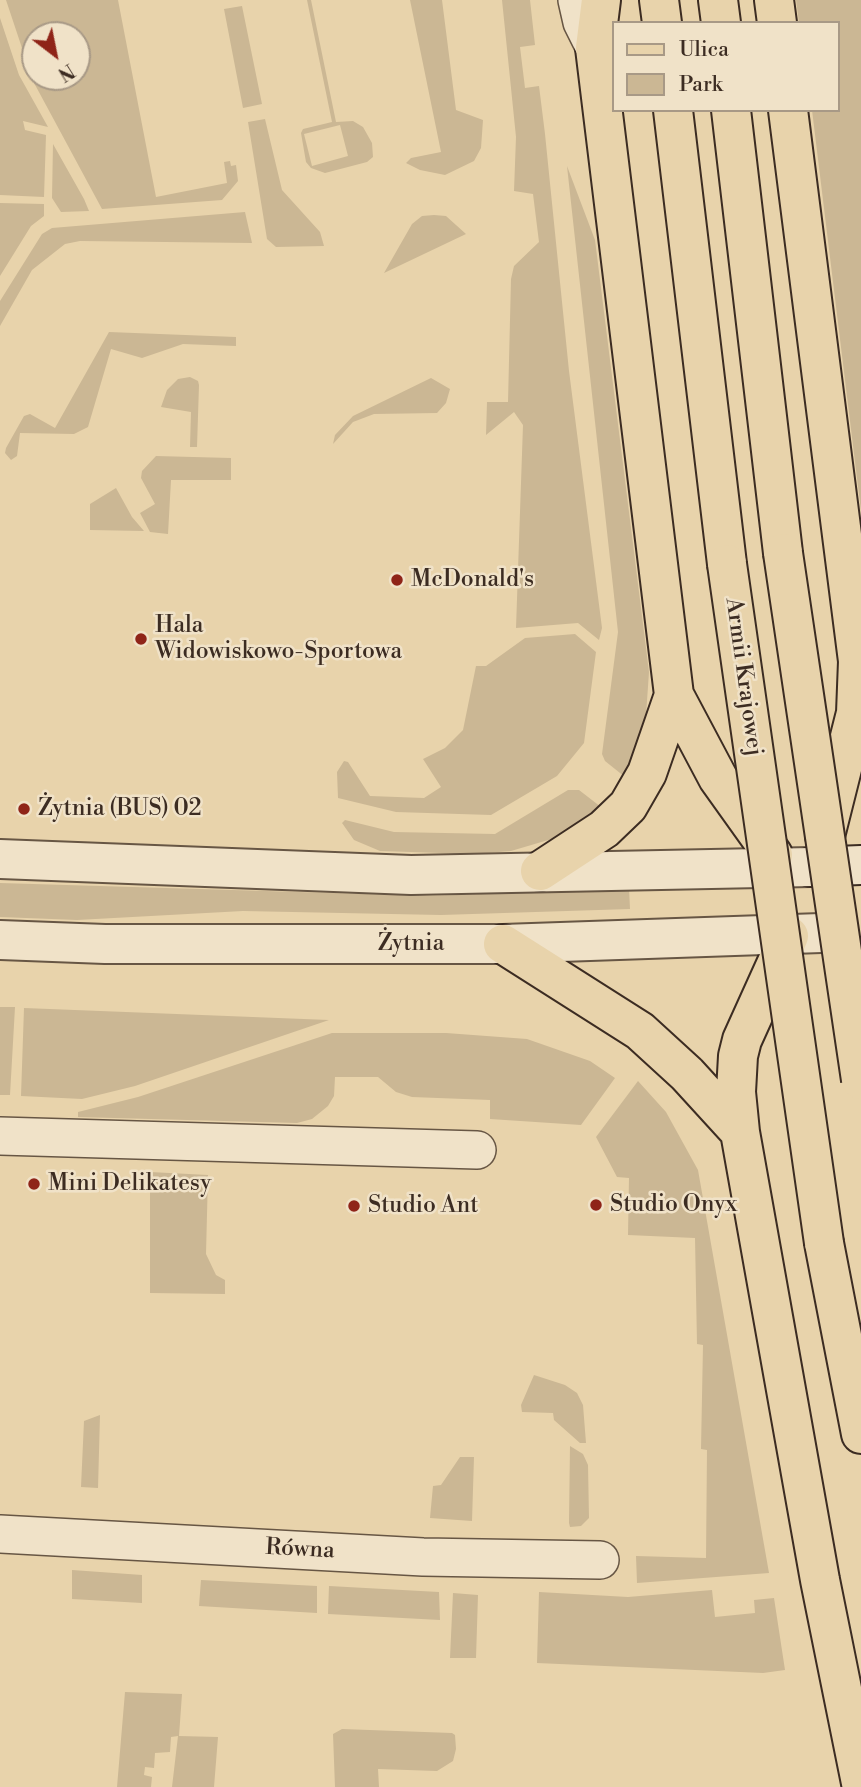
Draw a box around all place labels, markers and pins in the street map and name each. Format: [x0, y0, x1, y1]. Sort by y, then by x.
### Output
place label: McDonald's [411, 566, 534, 594]
marker: McDonald's [389, 572, 405, 588]
place label: Hala Widowiskowo-Sportowa [155, 612, 402, 666]
marker: Hala Widowiskowo-Sportowa [133, 631, 149, 647]
place label: Żytnia (BUS) 02 [38, 795, 202, 823]
marker: Żytnia (BUS) 02 [16, 801, 32, 817]
place label: Mini Delikatesy [48, 1170, 212, 1198]
marker: Mini Delikatesy [26, 1176, 42, 1192]
place label: Studio Onyx [610, 1191, 737, 1219]
place label: Studio Ant [368, 1192, 478, 1220]
marker: Studio Onyx [588, 1197, 604, 1213]
marker: Studio Ant [346, 1198, 362, 1214]

